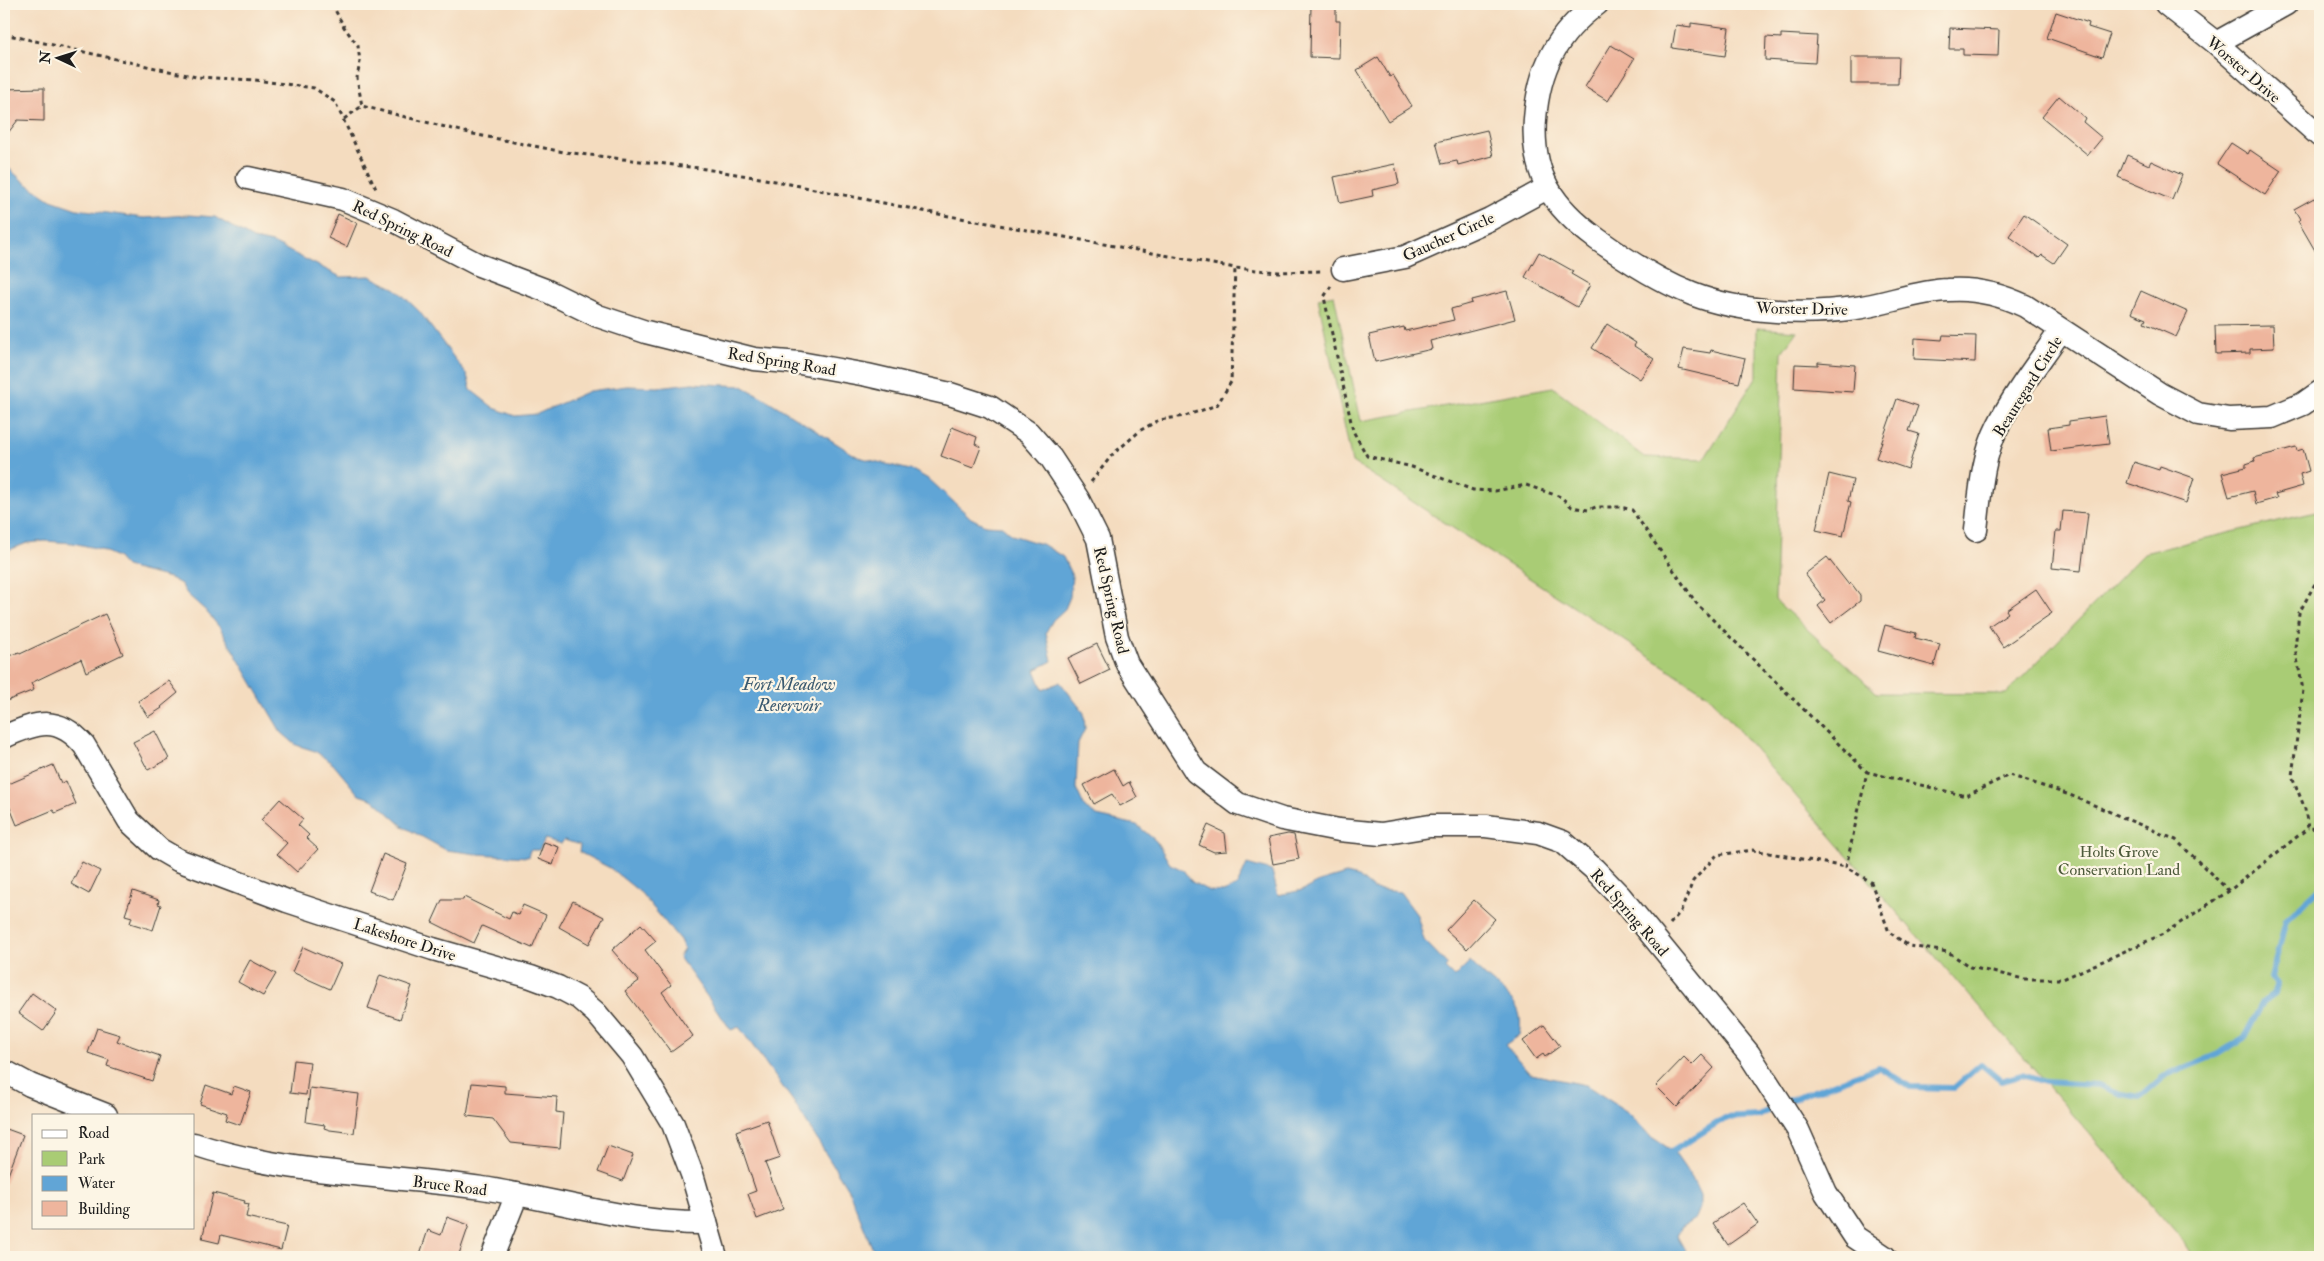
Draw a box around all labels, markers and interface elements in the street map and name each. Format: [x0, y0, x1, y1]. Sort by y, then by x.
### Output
street label: Worster Drive [2201, 31, 2285, 108]
north arrow [32, 32, 82, 82]
text: N [37, 50, 54, 65]
street label: Red Spring Road [349, 196, 456, 263]
street label: Gaucher Circle [1400, 208, 1498, 266]
street label: Worster Drive [1755, 298, 1848, 320]
street label: Beauregard Circle [1989, 332, 2067, 441]
street label: Red Spring Road [726, 344, 838, 381]
street label: Red Spring Road [1088, 545, 1133, 656]
water label: Fort Meadow Reservoir [741, 673, 836, 717]
park label: Holts Grove Conservation Land [2058, 842, 2180, 880]
street label: Red Spring Road [1585, 865, 1673, 961]
street label: Lakeshore Drive [351, 914, 459, 966]
legend [32, 1114, 195, 1228]
text: Road [78, 1124, 110, 1143]
text: Park [78, 1150, 105, 1169]
street label: Bruce Road [412, 1172, 488, 1200]
text: Water [77, 1174, 115, 1193]
text: Building [78, 1200, 130, 1219]

